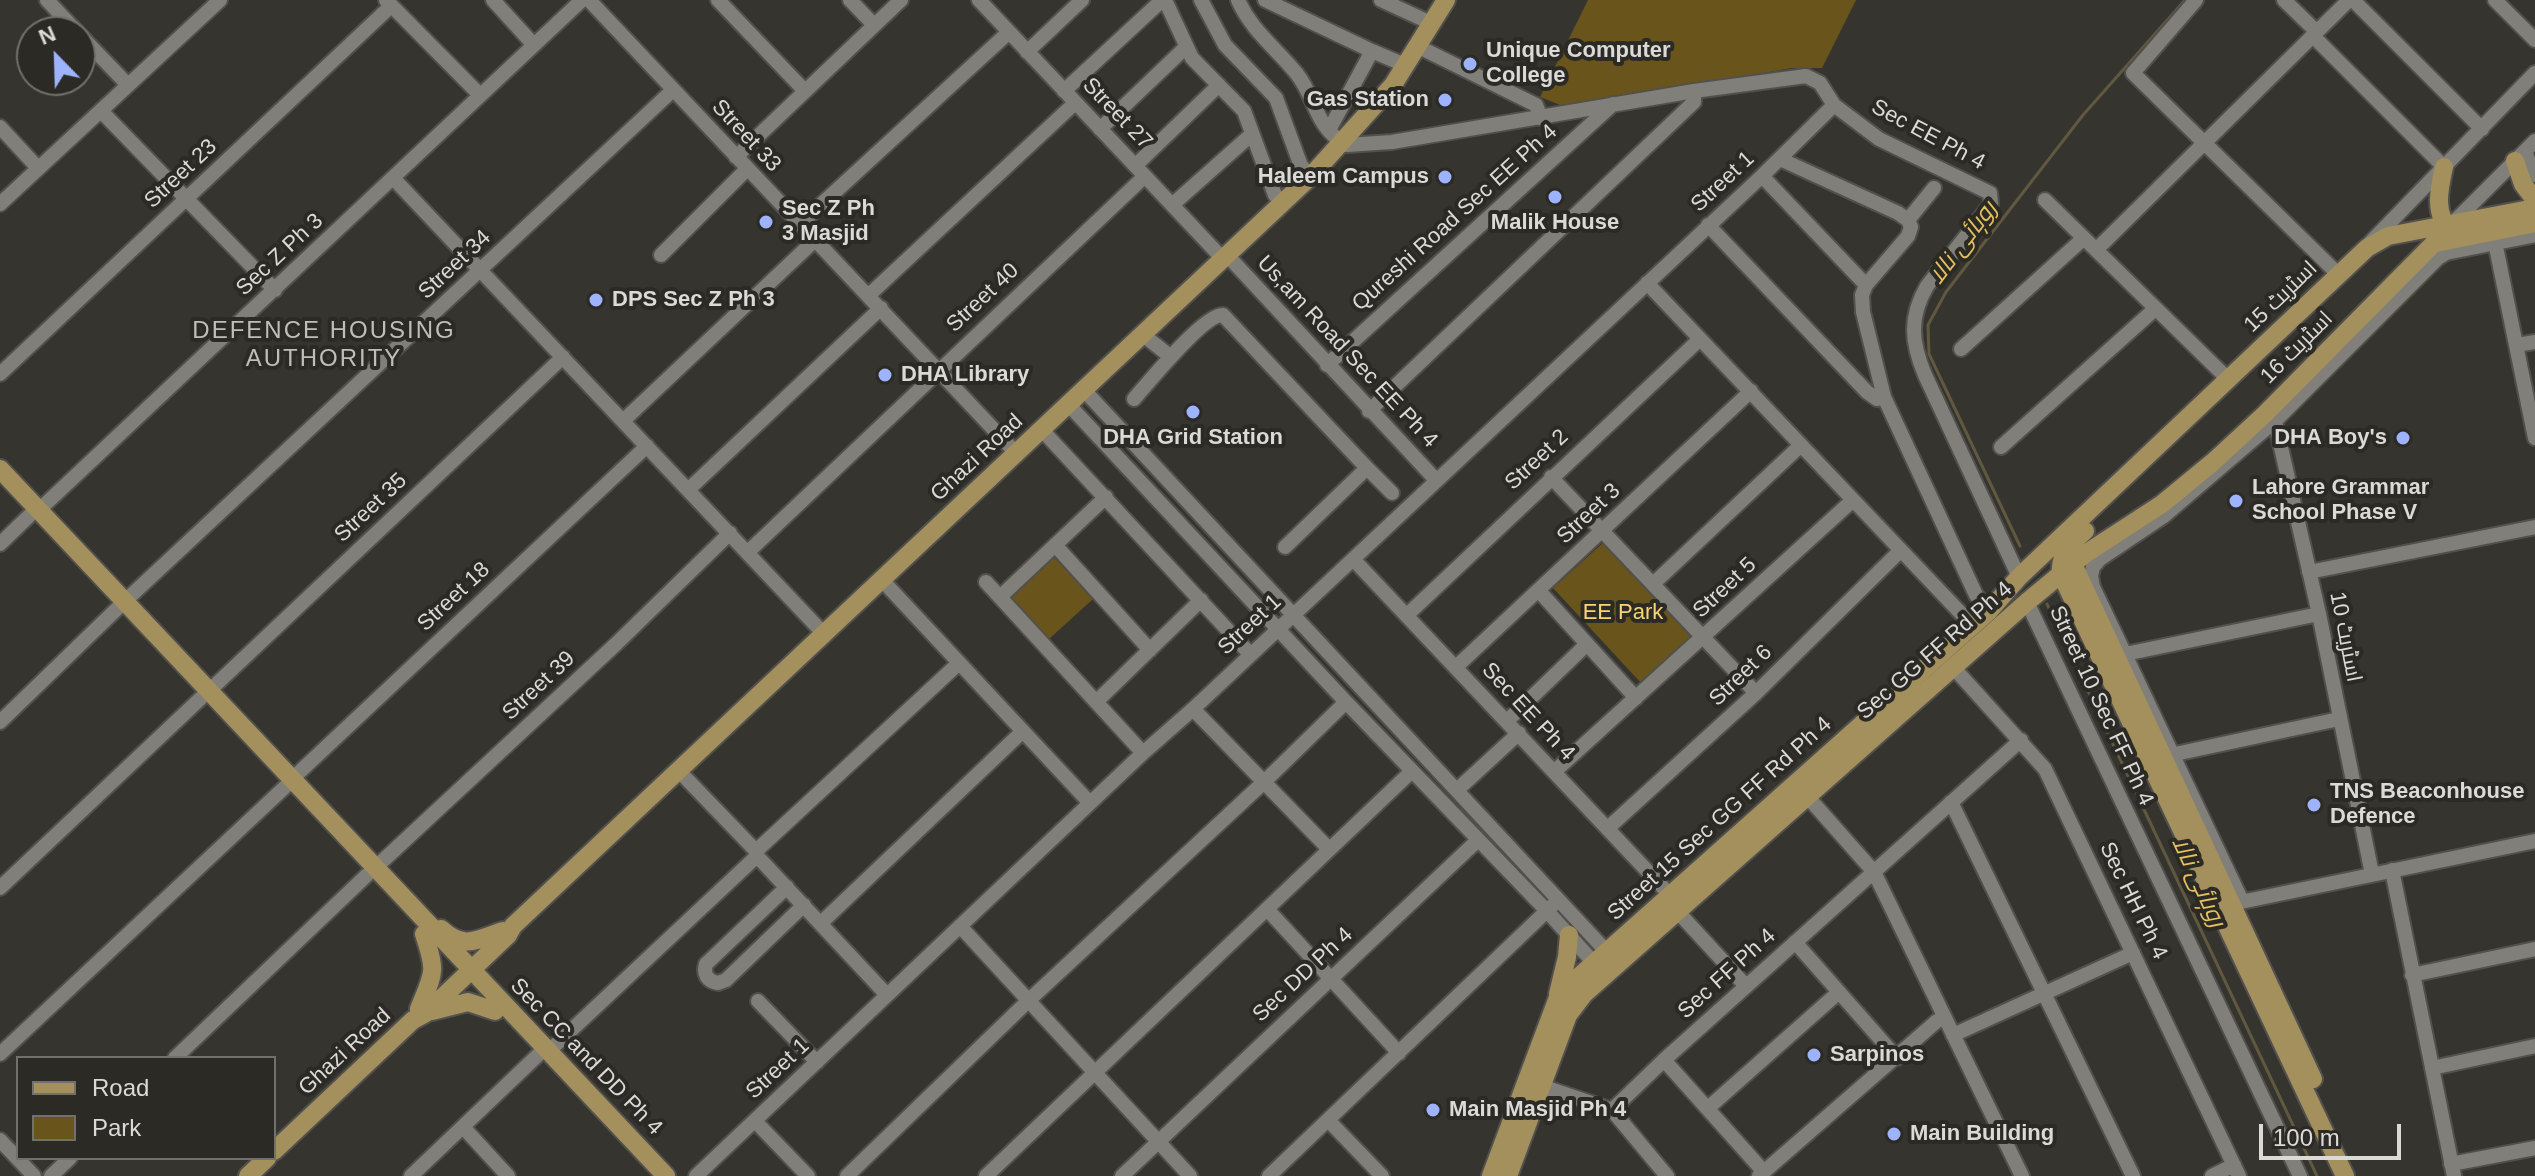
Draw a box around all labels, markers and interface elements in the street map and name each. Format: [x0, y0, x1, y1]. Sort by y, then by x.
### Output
north arrow [16, 16, 96, 96]
text: N [35, 21, 59, 50]
place label: Unique Computer College [1486, 38, 1671, 90]
marker: Unique Computer College [1461, 55, 1479, 73]
street label: Street 27 [1076, 73, 1158, 155]
place label: Gas Station [1307, 87, 1429, 113]
marker: Gas Station [1436, 91, 1454, 109]
street label: Street 33 [706, 94, 786, 178]
street label: Sec EE Ph 4 [1867, 94, 1989, 176]
street label: Qureshi Road Sec EE Ph 4 [1347, 119, 1563, 317]
street label: Street 23 [139, 134, 223, 214]
street label: Street 1 [1686, 146, 1760, 218]
place label: Haleem Campus [1258, 164, 1429, 190]
marker: Haleem Campus [1436, 168, 1454, 186]
marker: Malik House [1546, 188, 1564, 206]
place label: Sec Z Ph 3 Masjid [782, 196, 875, 248]
water label: روہائی نالا [1923, 196, 2003, 290]
street label: Sec Z Ph 3 [231, 208, 329, 302]
place label: Malik House [1491, 210, 1619, 236]
marker: Sec Z Ph 3 Masjid [757, 213, 775, 231]
street label: Street 34 [413, 225, 497, 305]
street label: Us,am Road Sec EE Ph 4 [1251, 250, 1443, 454]
street label: اسٹریٹ 15 [2239, 256, 2323, 338]
street label: Street 40 [941, 258, 1025, 338]
place label: DPS Sec Z Ph 3 [612, 287, 775, 313]
marker: DPS Sec Z Ph 3 [587, 291, 605, 309]
street label: اسٹریٹ 16 [2255, 306, 2339, 390]
district label: DEFENCE HOUSING AUTHORITY [192, 317, 456, 373]
place label: DHA Library [901, 362, 1029, 388]
marker: DHA Library [876, 366, 894, 384]
marker: DHA Grid Station [1184, 403, 1202, 421]
street label: Ghazi Road [926, 409, 1028, 507]
street label: Street 2 [1500, 424, 1574, 496]
place label: DHA Grid Station [1103, 425, 1283, 451]
place label: DHA Boy's [2274, 425, 2387, 451]
marker: DHA Boy's [2394, 429, 2412, 447]
street label: Street 35 [329, 468, 413, 548]
place label: Lahore Grammar School Phase V [2252, 475, 2429, 526]
street label: Street 3 [1552, 478, 1626, 550]
marker: Lahore Grammar School Phase V [2227, 492, 2245, 510]
street label: Street 5 [1688, 552, 1762, 624]
street label: Street 18 [412, 557, 496, 637]
street label: Sec GG FF Rd Ph 4 [1852, 576, 2018, 726]
street label: Street 1 [1213, 589, 1287, 661]
street label: اسٹریٹ 10 [2323, 590, 2367, 684]
park label: EE Park [1583, 600, 1663, 626]
street label: Street 10 Sec FF Ph 4 [2043, 602, 2159, 810]
street label: Street 6 [1704, 640, 1778, 712]
street label: Street 39 [497, 646, 581, 726]
street label: Sec EE Ph 4 [1476, 657, 1580, 767]
street label: Street 15 Sec GG FF Rd Ph 4 [1603, 711, 1837, 927]
place label: TNS Beaconhouse Defence [2330, 779, 2524, 830]
marker: TNS Beaconhouse Defence [2305, 796, 2323, 814]
water label: روہائی نالا [2165, 832, 2231, 932]
street label: Sec HH Ph 4 [2093, 838, 2173, 964]
street label: Sec DD Ph 4 [1247, 922, 1359, 1028]
street label: Sec FF Ph 4 [1673, 923, 1781, 1025]
street label: Sec CC and DD Ph 4 [504, 973, 668, 1141]
street label: Ghazi Road [294, 1003, 396, 1101]
street label: Street 1 [741, 1033, 815, 1105]
place label: Sarpinos [1830, 1042, 1924, 1068]
marker: Sarpinos [1805, 1046, 1823, 1064]
legend [16, 1056, 276, 1160]
text: Road [92, 1074, 149, 1101]
place label: Main Masjid Ph 4 [1449, 1097, 1626, 1123]
marker: Main Masjid Ph 4 [1424, 1101, 1442, 1119]
scale bar [2263, 1108, 2405, 1158]
text: Park [92, 1114, 141, 1141]
place label: Main Building [1910, 1121, 2054, 1147]
text: 100 m [2273, 1124, 2340, 1151]
marker: Main Building [1885, 1125, 1903, 1143]

